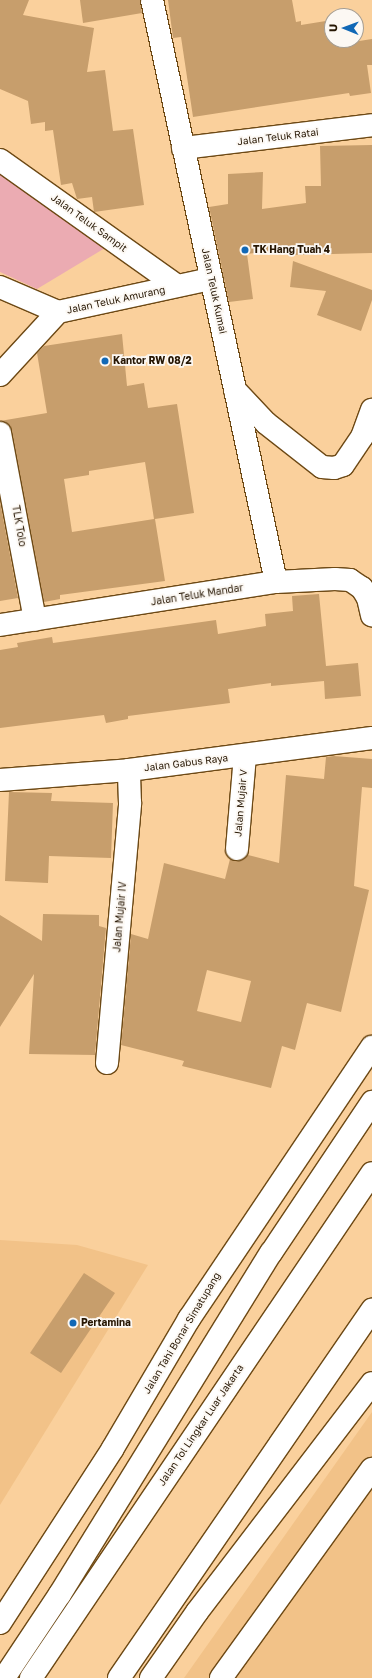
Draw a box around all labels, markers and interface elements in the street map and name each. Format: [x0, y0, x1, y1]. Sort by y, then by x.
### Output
north arrow [324, 8, 364, 48]
text: U [326, 24, 339, 32]
street label: Jalan Teluk Ratai [237, 126, 319, 148]
street label: Jalan Teluk Sampit [49, 191, 129, 255]
place label: TK Hang Tuah 4 [253, 244, 330, 256]
marker: TK Hang Tuah 4 [240, 245, 250, 255]
street label: Jalan Teluk Kumai [199, 247, 229, 335]
street label: Jalan Teluk Amurang [66, 284, 166, 316]
place label: Kantor RW 08/2 [113, 355, 192, 367]
marker: Kantor RW 08/2 [100, 356, 110, 366]
street label: TLK Tolo [9, 504, 29, 548]
street label: Jalan Teluk Mandar [150, 582, 244, 608]
street label: Jalan Gabus Raya [143, 752, 229, 774]
street label: Jalan Mujair V [232, 769, 250, 837]
street label: Jalan Mujair IV [111, 881, 129, 953]
street label: Jalan Tahi Bonar Simatupang [141, 1270, 223, 1396]
place label: Pertamina [81, 1317, 131, 1329]
marker: Pertamina [68, 1318, 78, 1328]
street label: Jalan Tol Lingkar Luar Jakarta [156, 1362, 246, 1488]

